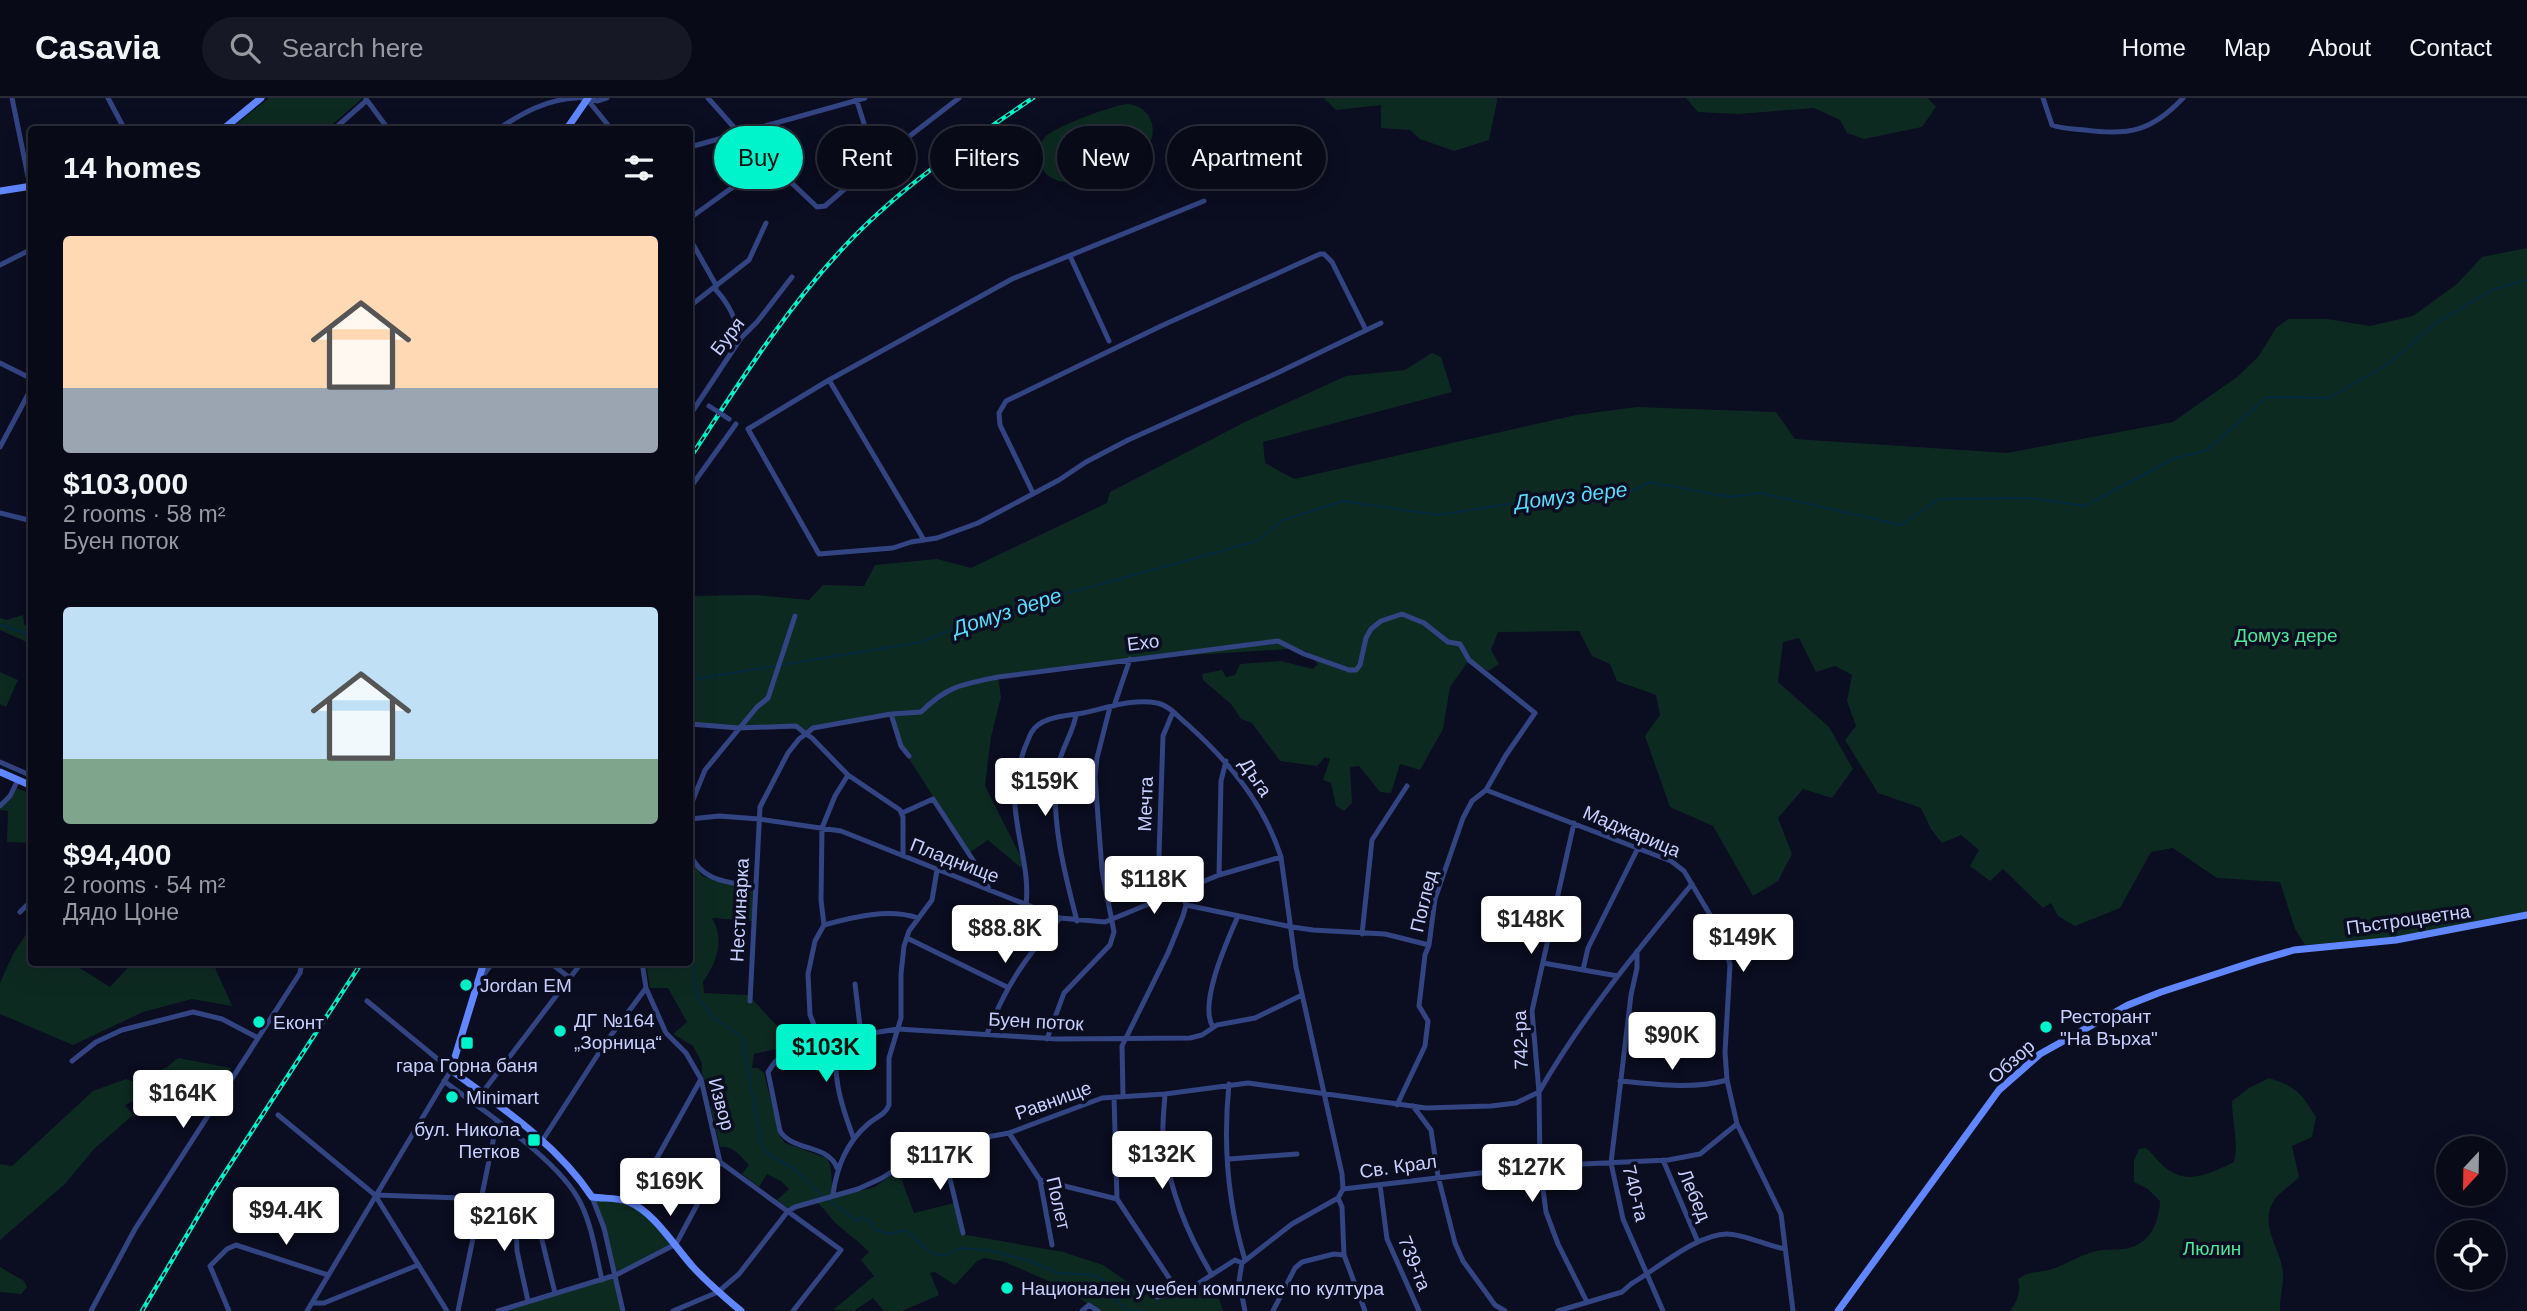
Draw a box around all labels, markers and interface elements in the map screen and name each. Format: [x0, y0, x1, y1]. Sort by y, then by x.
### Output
search box [202, 17, 692, 80]
text: Casavia [35, 29, 160, 66]
icon: search [226, 29, 264, 67]
text: Search here [282, 33, 423, 63]
text: Home [2122, 34, 2186, 61]
text: Map [2224, 34, 2271, 61]
text: About [2309, 34, 2371, 61]
text: Contact [2409, 34, 2492, 61]
chip: Buy [714, 126, 803, 189]
chip: Rent [817, 126, 916, 189]
chip: Filters [930, 126, 1043, 189]
chip: New [1057, 126, 1153, 189]
chip: Apartment [1167, 126, 1326, 189]
icon: filters [620, 149, 658, 187]
text: 14 homes [63, 151, 201, 184]
icon: home [298, 282, 424, 408]
street label: Буря [706, 313, 749, 359]
text: $103,000 [63, 467, 188, 500]
water label: Домуз дере [1511, 477, 1629, 514]
text: 2 rooms · 58 m² [63, 501, 225, 527]
text: Буен поток [63, 528, 179, 554]
water label: Домуз дере [947, 583, 1064, 641]
park label: Домуз дере [2234, 625, 2338, 646]
street label: Ехо [1126, 630, 1160, 655]
icon: home [298, 653, 424, 779]
street label: Дъга [1235, 754, 1276, 801]
pin: $159K [996, 758, 1094, 818]
text: $159K [1011, 768, 1079, 794]
street label: Мечта [1134, 776, 1157, 832]
street label: Маджарица [1580, 802, 1684, 862]
street label: Пладнище [907, 834, 1002, 887]
text: $94,400 [63, 838, 171, 871]
pin: $118K [1105, 856, 1203, 916]
street label: Нестинарка [726, 857, 753, 963]
text: $118K [1121, 866, 1187, 892]
street label: Поглед [1406, 868, 1441, 934]
text: 2 rooms · 54 m² [63, 872, 225, 898]
pin: $148K [1482, 896, 1580, 956]
text: Дядо Цоне [63, 899, 179, 925]
street label: Пъстроцветна [2345, 900, 2472, 939]
pin: $88.8K [948, 906, 1062, 965]
text: $148K [1497, 906, 1565, 932]
pin: $149K [1694, 914, 1792, 974]
text: $88.8K [968, 915, 1042, 941]
text: $149K [1709, 924, 1777, 950]
place label: Jordan EM [480, 975, 572, 996]
marker: Jordan EM [458, 977, 474, 993]
place label: Ресторант "На Върха" [2060, 1006, 2158, 1049]
street label: Буен поток [988, 1009, 1085, 1035]
place label: ДГ №164 „Зорница“ [574, 1010, 662, 1053]
street label: 742-ра [1509, 1010, 1532, 1070]
place label: Еконт [273, 1012, 324, 1033]
pin: $90K [1631, 1012, 1713, 1072]
marker: Еконт [251, 1014, 267, 1030]
marker: Ресторант "На Върха" [2038, 1019, 2054, 1035]
text: $90K [1645, 1022, 1699, 1048]
marker: ДГ №164 „Зорница“ [552, 1023, 568, 1039]
pin: $103K [777, 1024, 875, 1084]
text: $103K [792, 1034, 860, 1060]
marker: гара Горна баня [459, 1035, 475, 1051]
street label: Обзор [1984, 1035, 2039, 1088]
place label: гара Горна баня [396, 1055, 538, 1076]
pin: $164K [134, 1070, 232, 1130]
street label: Извор [704, 1076, 739, 1133]
street label: Равнище [1012, 1077, 1094, 1124]
text: $164K [149, 1080, 217, 1106]
place label: Minimart [466, 1087, 540, 1108]
marker: Minimart [444, 1089, 460, 1105]
place label: бул. Никола Петков [414, 1119, 520, 1162]
marker: бул. Никола Петков [526, 1132, 542, 1148]
pin: $117K [891, 1132, 989, 1192]
pin: $132K [1113, 1132, 1211, 1191]
north arrow [2436, 1136, 2506, 1206]
map controls [2436, 1136, 2506, 1290]
text: $132K [1128, 1141, 1196, 1167]
text: $117K [907, 1142, 973, 1168]
pin: $127K [1483, 1144, 1581, 1204]
street label: Св. Крал [1358, 1151, 1438, 1182]
text: $127K [1498, 1154, 1566, 1180]
pin: $169K [621, 1158, 719, 1218]
street label: 740-та [1618, 1163, 1653, 1224]
street label: Лебед [1674, 1166, 1715, 1224]
text: $169K [636, 1168, 704, 1194]
street label: Полет [1042, 1175, 1075, 1232]
pin: $94.4K [229, 1188, 343, 1247]
pin: $216K [455, 1194, 553, 1253]
text: $94.4K [249, 1197, 323, 1223]
text: $216K [470, 1203, 538, 1229]
button: locate [2436, 1220, 2506, 1290]
street label: 739-та [1394, 1233, 1435, 1294]
park label: Люлин [2183, 1238, 2241, 1259]
place label: Национален учебен комплекс по култура [1021, 1278, 1385, 1299]
marker: Национален учебен комплекс по култура [999, 1280, 1015, 1296]

